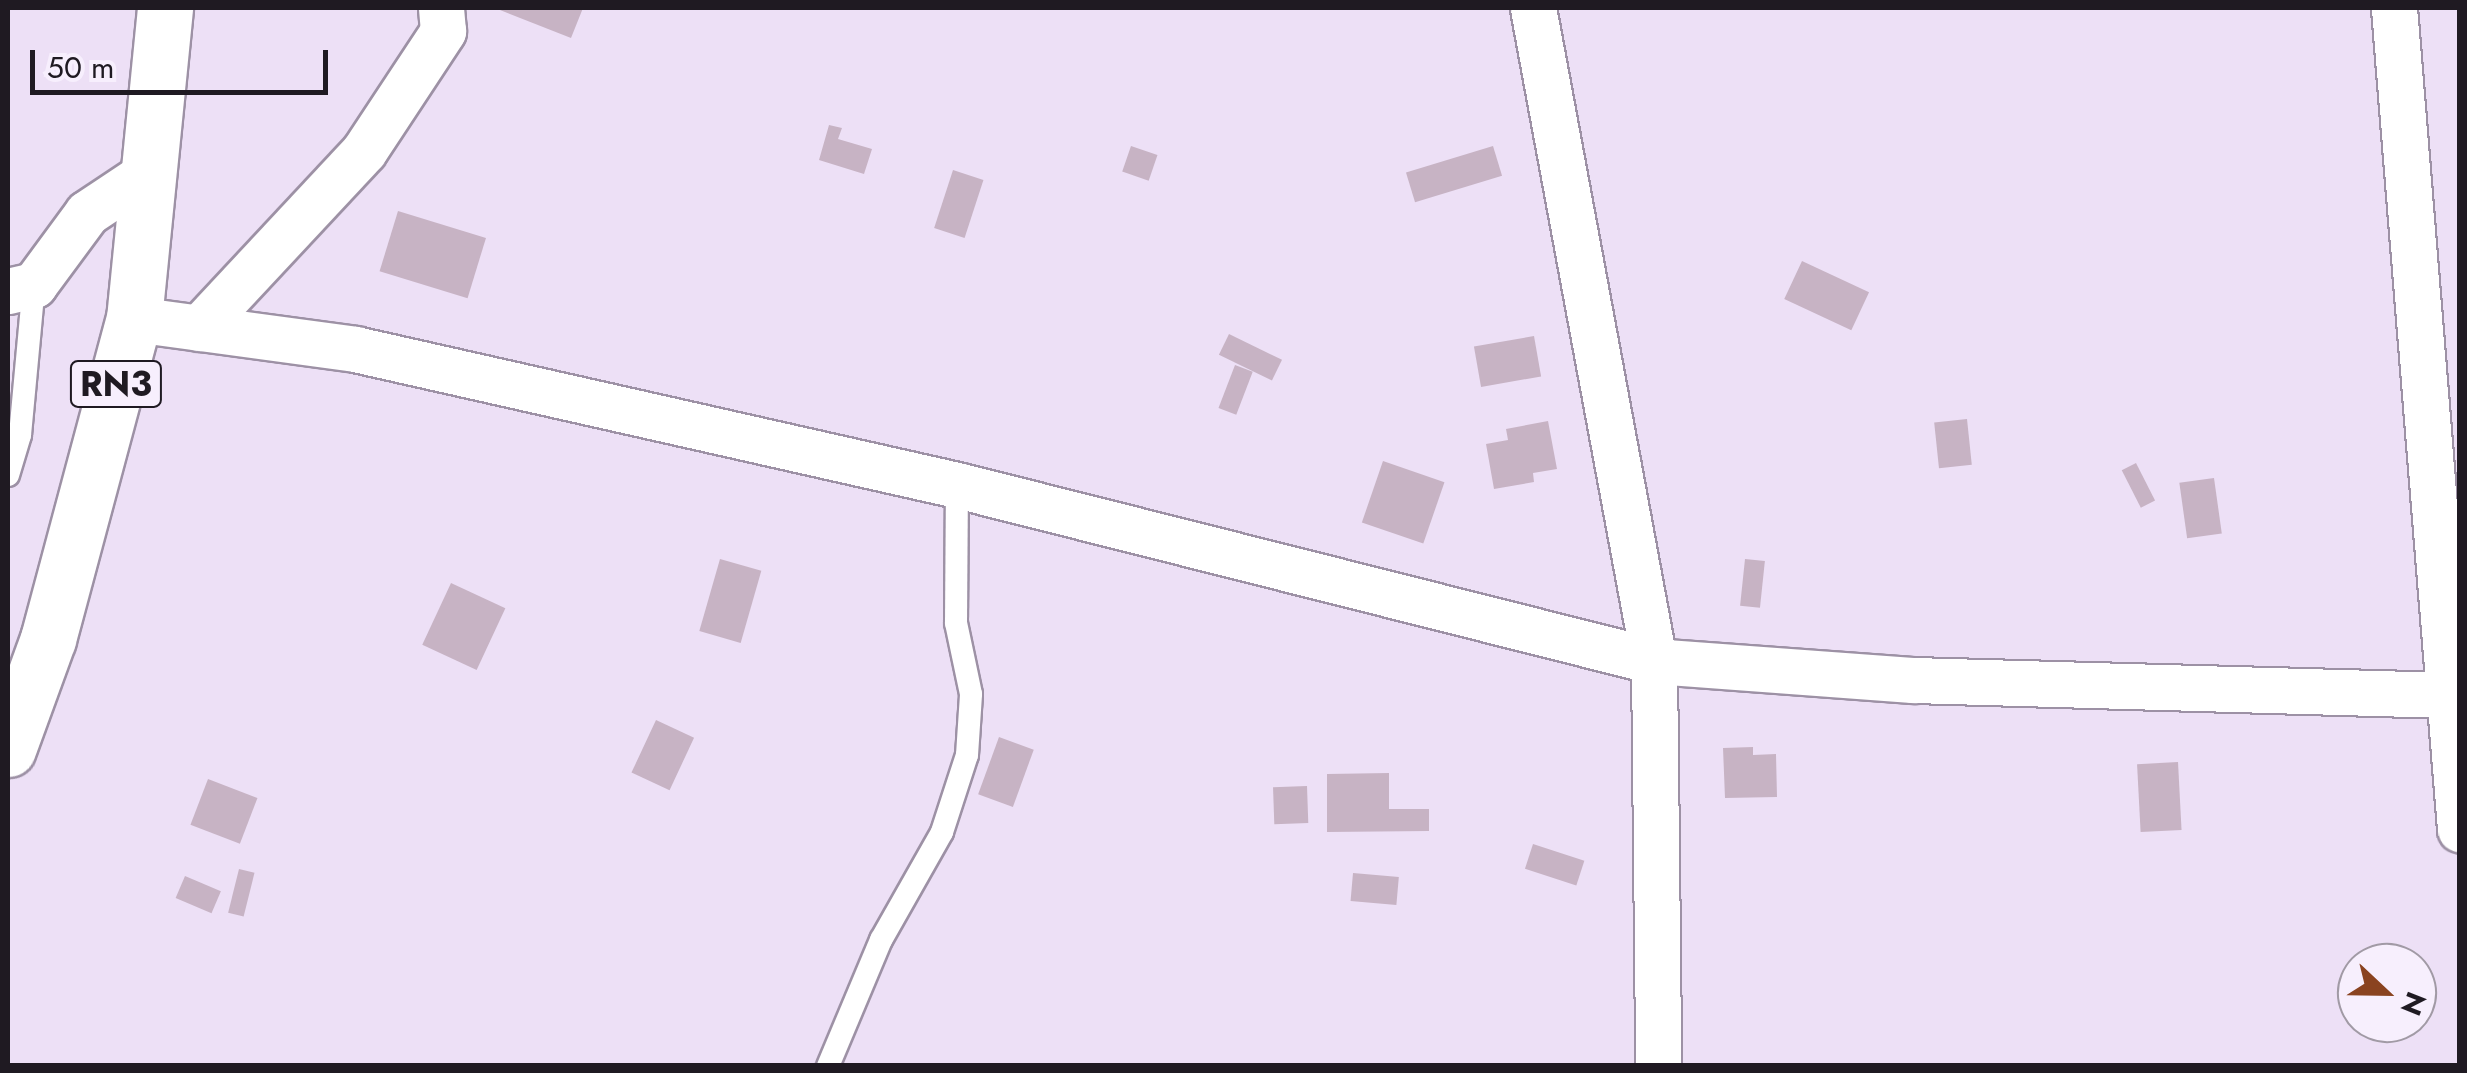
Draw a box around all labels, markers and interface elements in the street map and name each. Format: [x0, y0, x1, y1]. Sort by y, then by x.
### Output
scale bar [35, 30, 332, 92]
text: 50 m [47, 46, 114, 89]
road number: RN3 [68, 354, 164, 414]
north arrow [2337, 943, 2437, 1043]
text: N [2390, 986, 2437, 1022]

